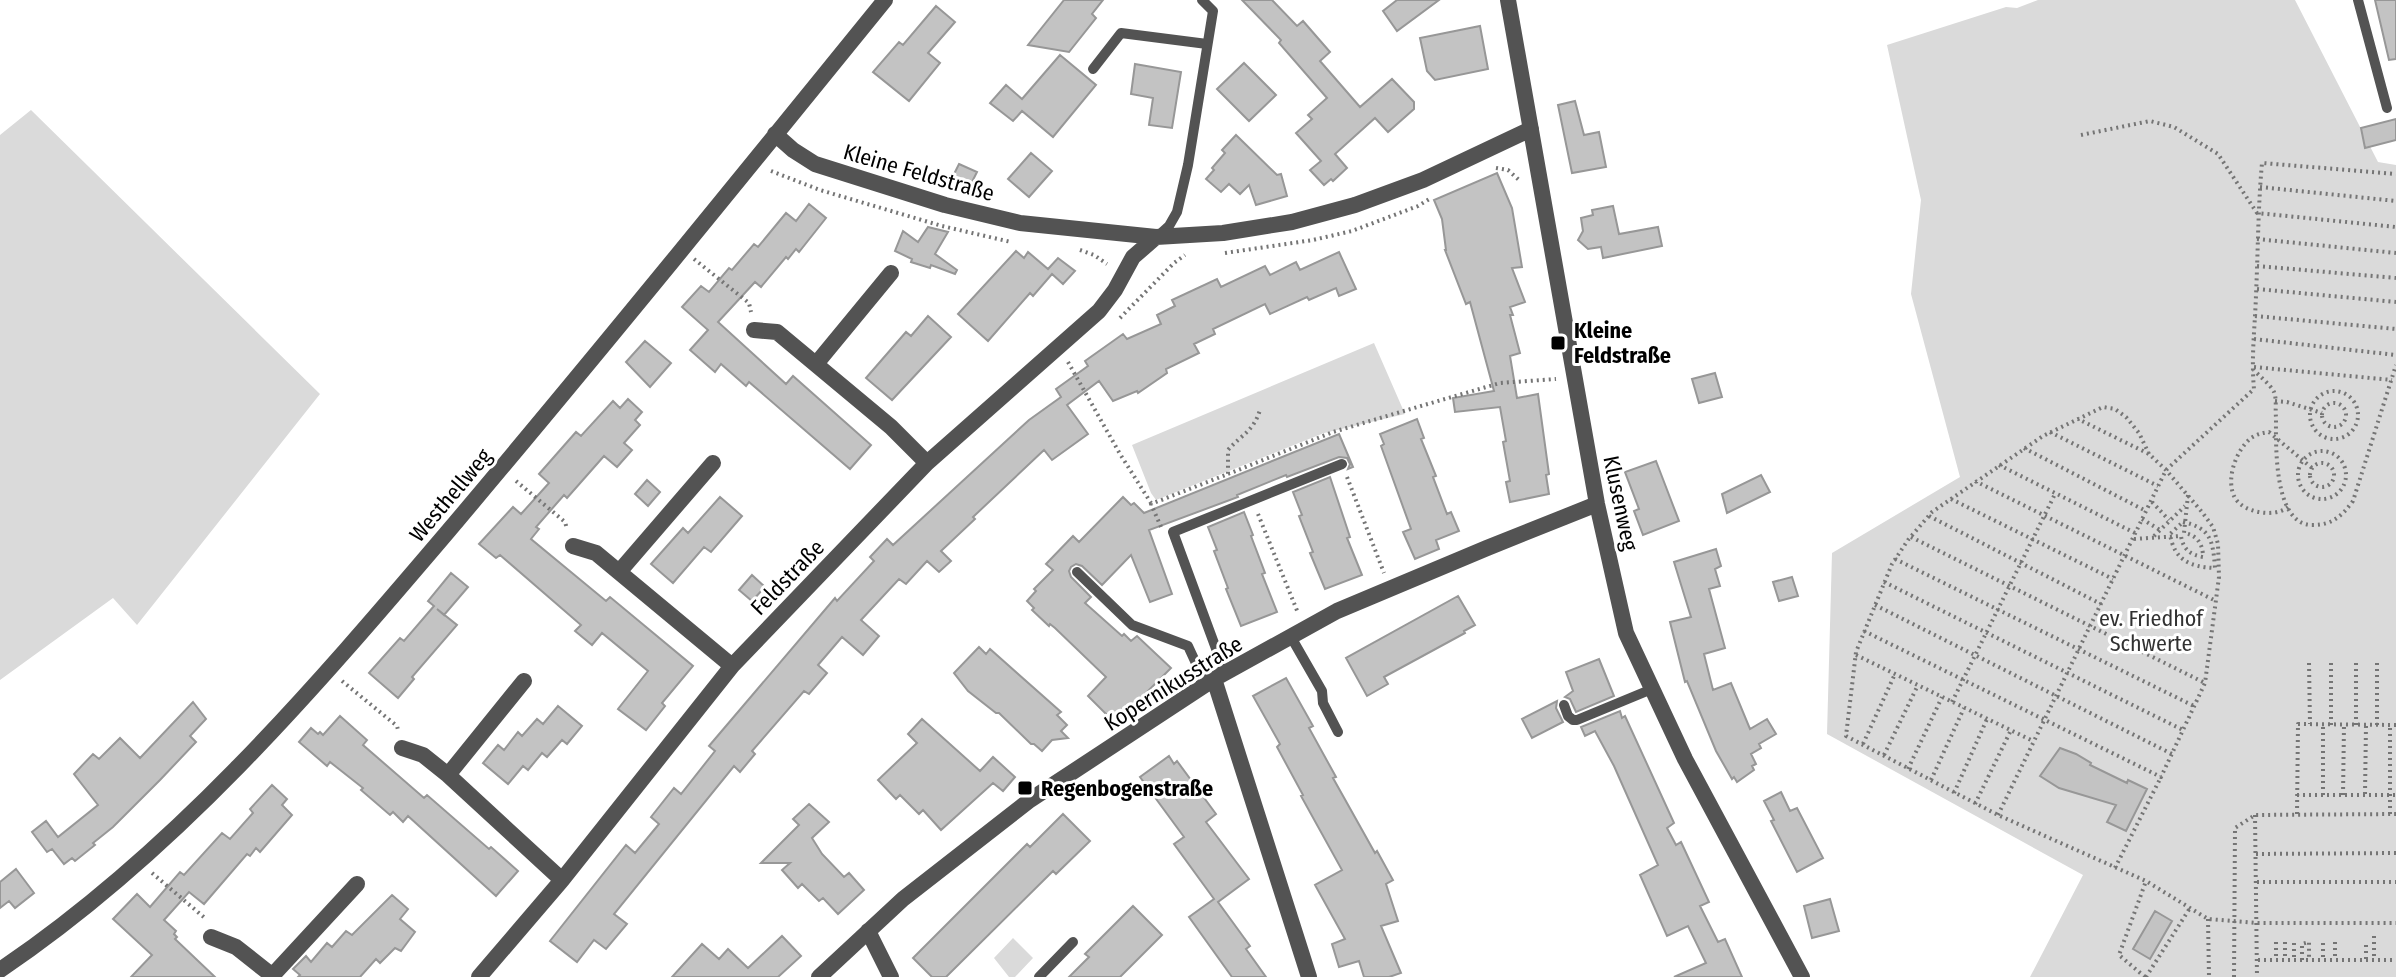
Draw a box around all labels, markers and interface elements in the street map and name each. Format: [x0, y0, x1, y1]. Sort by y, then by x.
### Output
street label: Kleine Feldstraße [840, 138, 997, 207]
place label: Kleine Feldstraße [1574, 317, 1671, 369]
marker: Kleine Feldstraße [1549, 334, 1567, 352]
street label: Westhellweg [404, 443, 498, 547]
street label: Klusenweg [1597, 453, 1644, 554]
street label: Feldstraße [745, 534, 830, 621]
park label: ev. Friedhof Schwerte [2099, 605, 2204, 657]
street label: Kopernikusstraße [1099, 630, 1247, 737]
place label: Regenbogenstraße [1041, 775, 1213, 802]
marker: Regenbogenstraße [1016, 779, 1034, 797]

